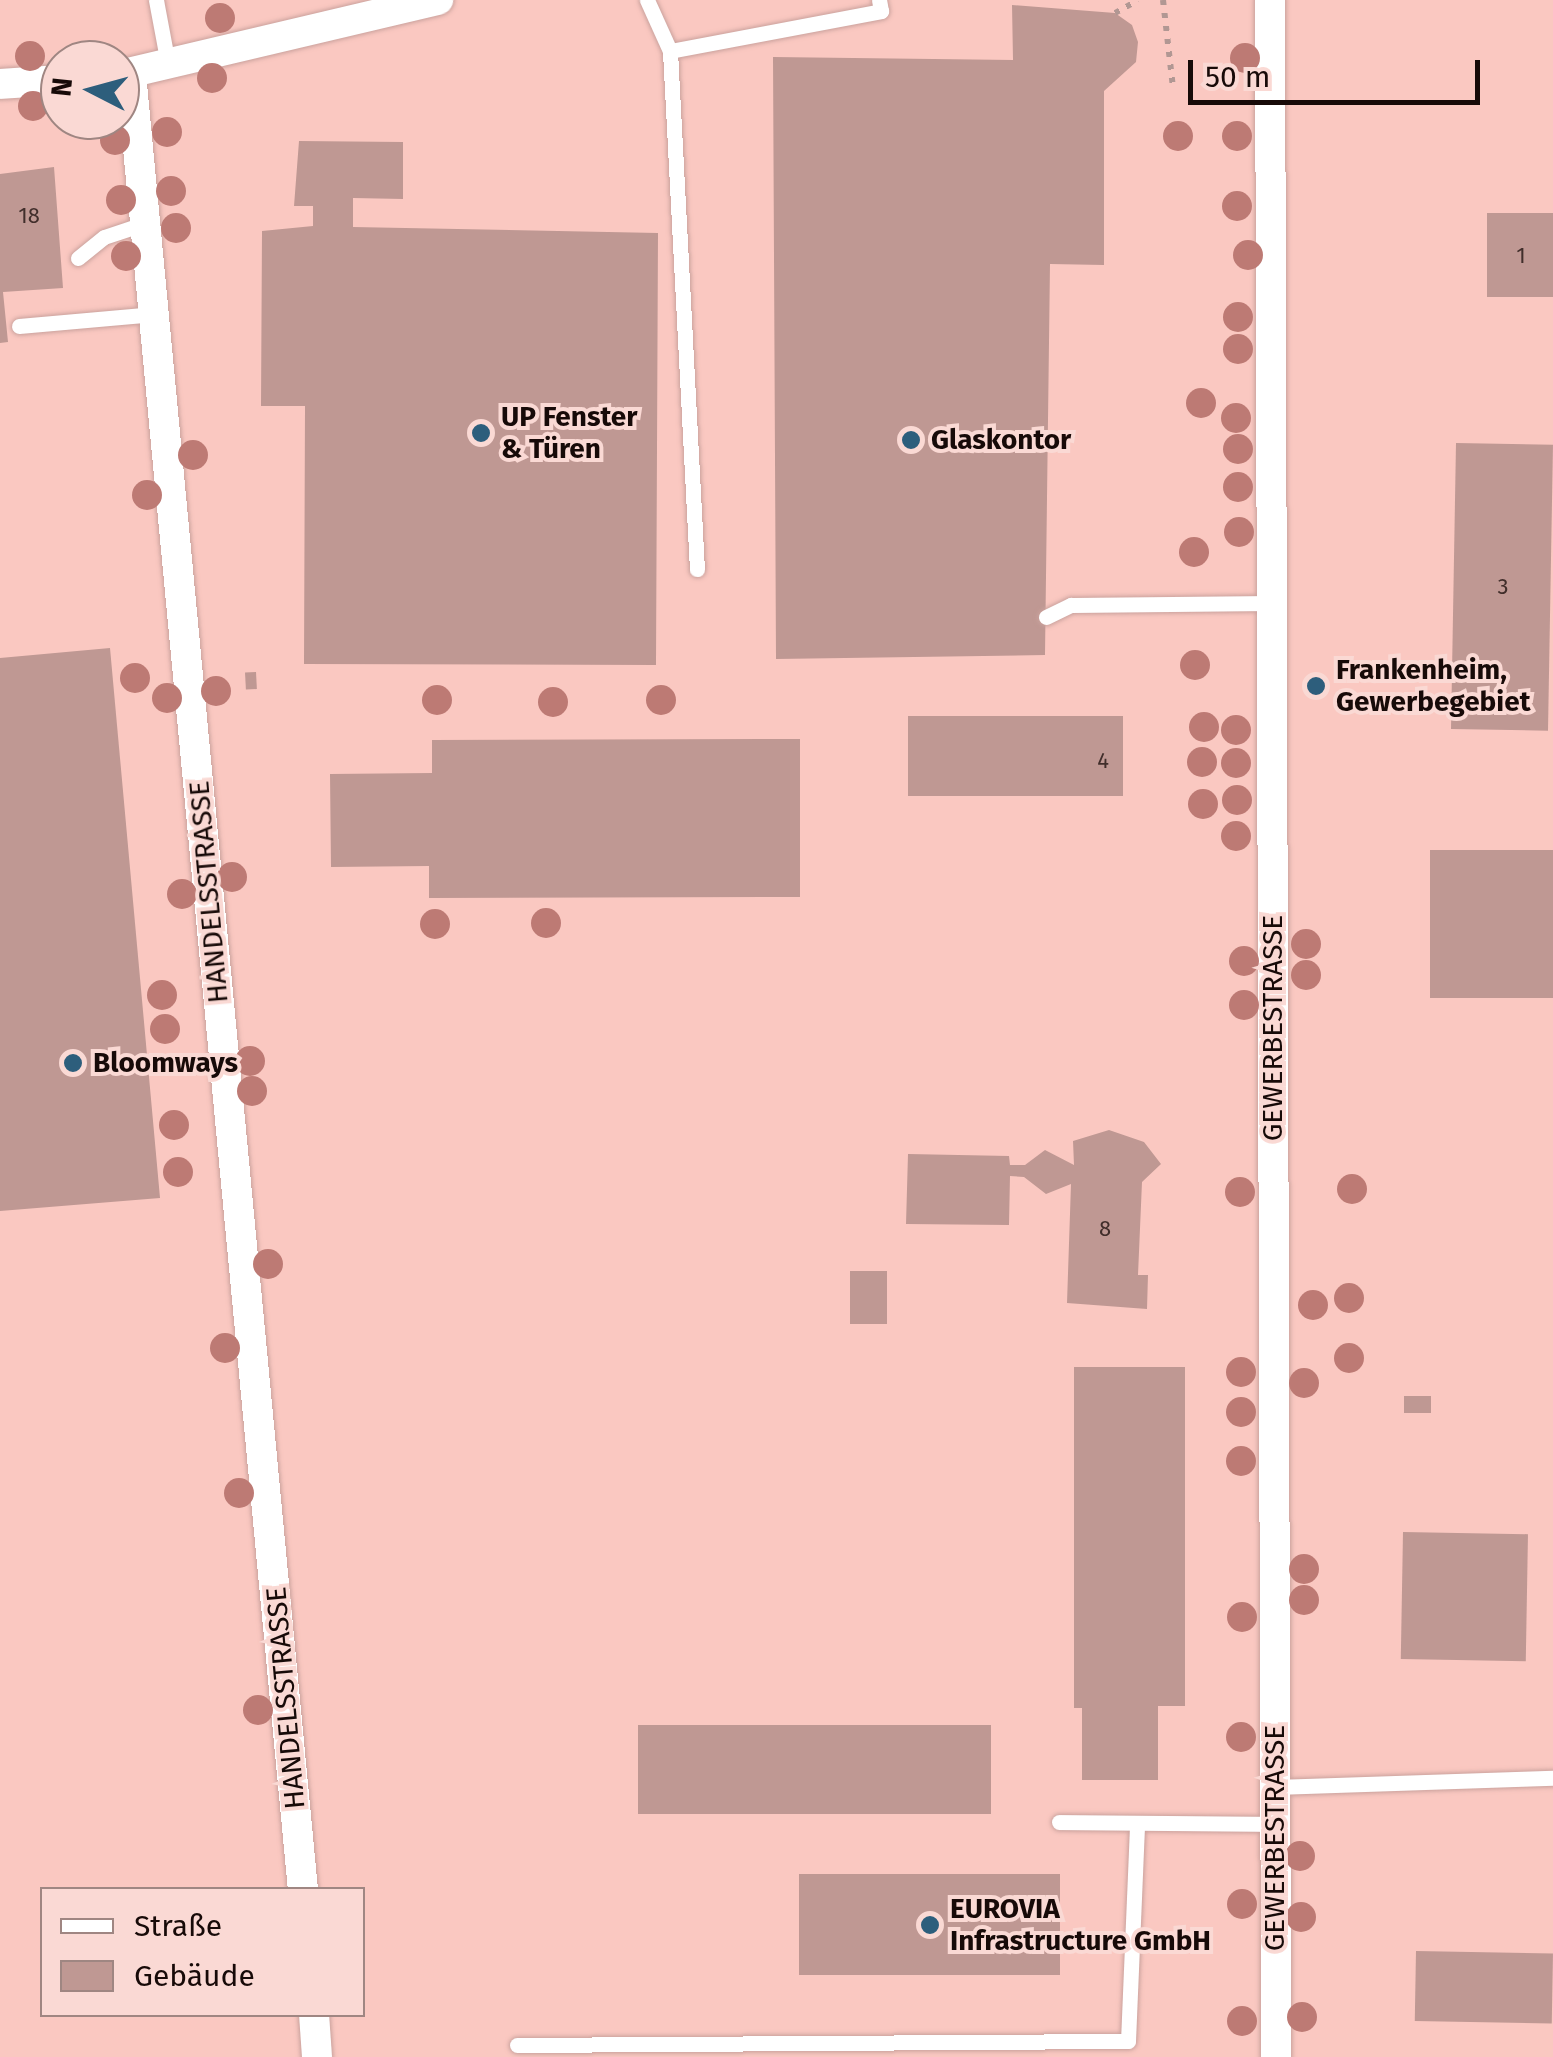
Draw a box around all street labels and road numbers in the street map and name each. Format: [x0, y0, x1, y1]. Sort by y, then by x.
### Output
street label: HANDELSSTRASSE [183, 779, 235, 1005]
street label: GEWERBESTRASSE [1256, 915, 1290, 1141]
street label: HANDELSSTRASSE [260, 1585, 312, 1811]
street label: GEWERBESTRASSE [1258, 1725, 1292, 1951]

